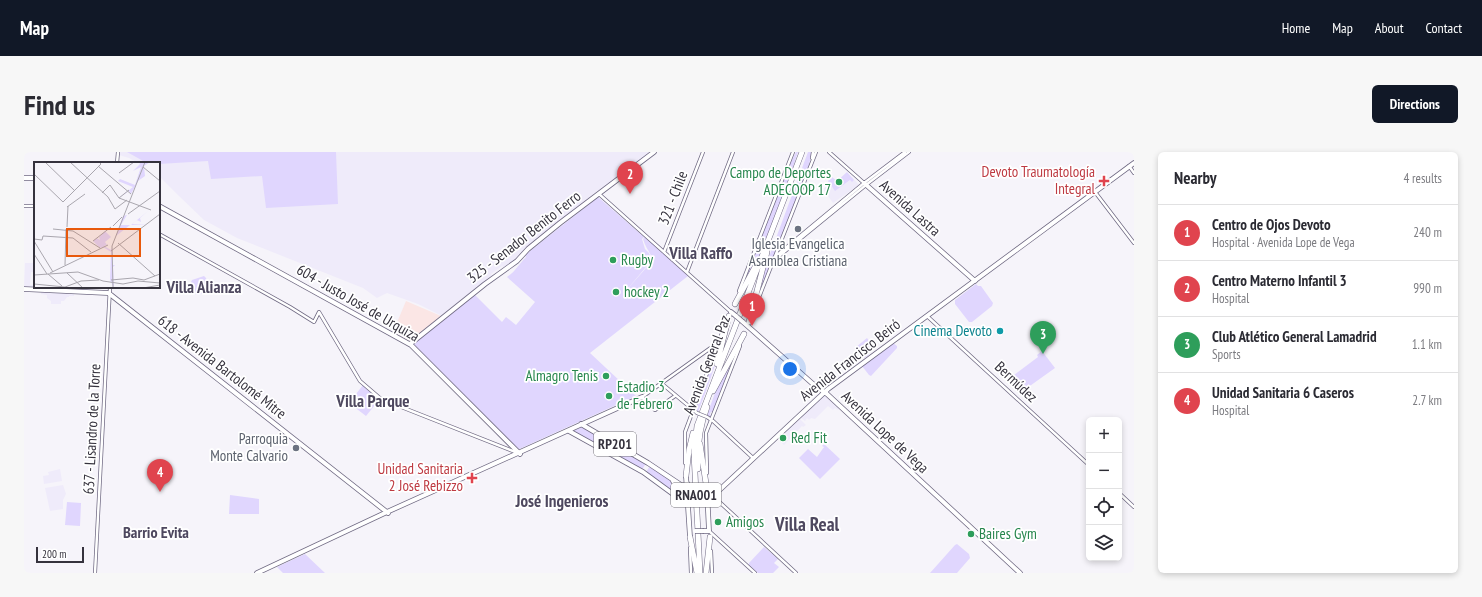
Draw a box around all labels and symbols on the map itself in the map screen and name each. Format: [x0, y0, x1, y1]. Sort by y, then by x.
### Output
pin: 2 [617, 161, 643, 194]
inset map [34, 162, 160, 288]
place label: Devoto Traumatología Integral [982, 162, 1096, 198]
place label: Campo de Deportes ADECOOP 17 [730, 163, 831, 199]
street label: 321 - Chile [654, 168, 691, 227]
street label: Avenida Lastra [876, 175, 945, 240]
marker: Devoto Traumatología Integral [1098, 175, 1110, 187]
marker: Campo de Deportes ADECOOP 17 [834, 177, 844, 187]
street label: 325 - Senador Benito Ferro [463, 186, 584, 287]
marker: Iglesia Evangelica Asamblea Cristiana [793, 224, 803, 234]
place label: Iglesia Evangelica Asamblea Cristiana [749, 234, 847, 270]
district label: Villa Raffo [668, 242, 733, 264]
place label: Rugby [621, 250, 654, 269]
marker: Rugby [608, 255, 618, 265]
street label: 604 - Justo José de Urquiza [293, 260, 423, 345]
district label: Villa Alianza [165, 276, 242, 298]
place label: hockey 2 [624, 282, 669, 301]
marker: hockey 2 [611, 287, 621, 297]
pin: 1 [739, 293, 765, 326]
street label: 618 - Avenida Bartolomé Mitre [154, 310, 290, 423]
street label: Avenida General Paz [679, 312, 734, 417]
street label: Avenida Francisco Beiró [796, 314, 904, 405]
place label: Cinema Devoto [914, 321, 992, 340]
pin: 3 [1030, 321, 1056, 354]
marker: Cinema Devoto [995, 326, 1005, 336]
street label: Bermúdez [991, 357, 1042, 406]
your location [780, 359, 800, 379]
street label: 637 - Lisandro de la Torre [79, 363, 104, 495]
place label: Almagro Tenis [526, 366, 598, 385]
marker: Almagro Tenis [601, 371, 611, 381]
place label: Estadio 3 de Febrero [617, 377, 673, 413]
street label: Avenida Lope de Vega [838, 386, 933, 477]
district label: Villa Parque [335, 390, 410, 412]
marker: Estadio 3 de Febrero [604, 391, 614, 401]
place label: Red Fit [791, 428, 827, 447]
place label: Parroquia Monte Calvario [210, 429, 288, 465]
road number: RP201 [594, 432, 636, 456]
marker: Red Fit [778, 433, 788, 443]
marker: Parroquia Monte Calvario [291, 443, 301, 453]
pin: 4 [147, 459, 173, 492]
place label: Unidad Sanitaria 2 José Rebizzo [377, 459, 463, 495]
marker: Unidad Sanitaria 2 José Rebizzo [466, 472, 478, 484]
road number: RNA001 [671, 483, 721, 507]
district label: José Ingenieros [515, 490, 609, 512]
place label: Amigos [726, 512, 764, 531]
district label: Villa Real [774, 512, 839, 536]
marker: Amigos [713, 517, 723, 527]
district label: Barrio Evita [123, 522, 189, 542]
place label: Baires Gym [979, 524, 1037, 543]
marker: Baires Gym [966, 529, 976, 539]
scale bar [36, 545, 84, 564]

